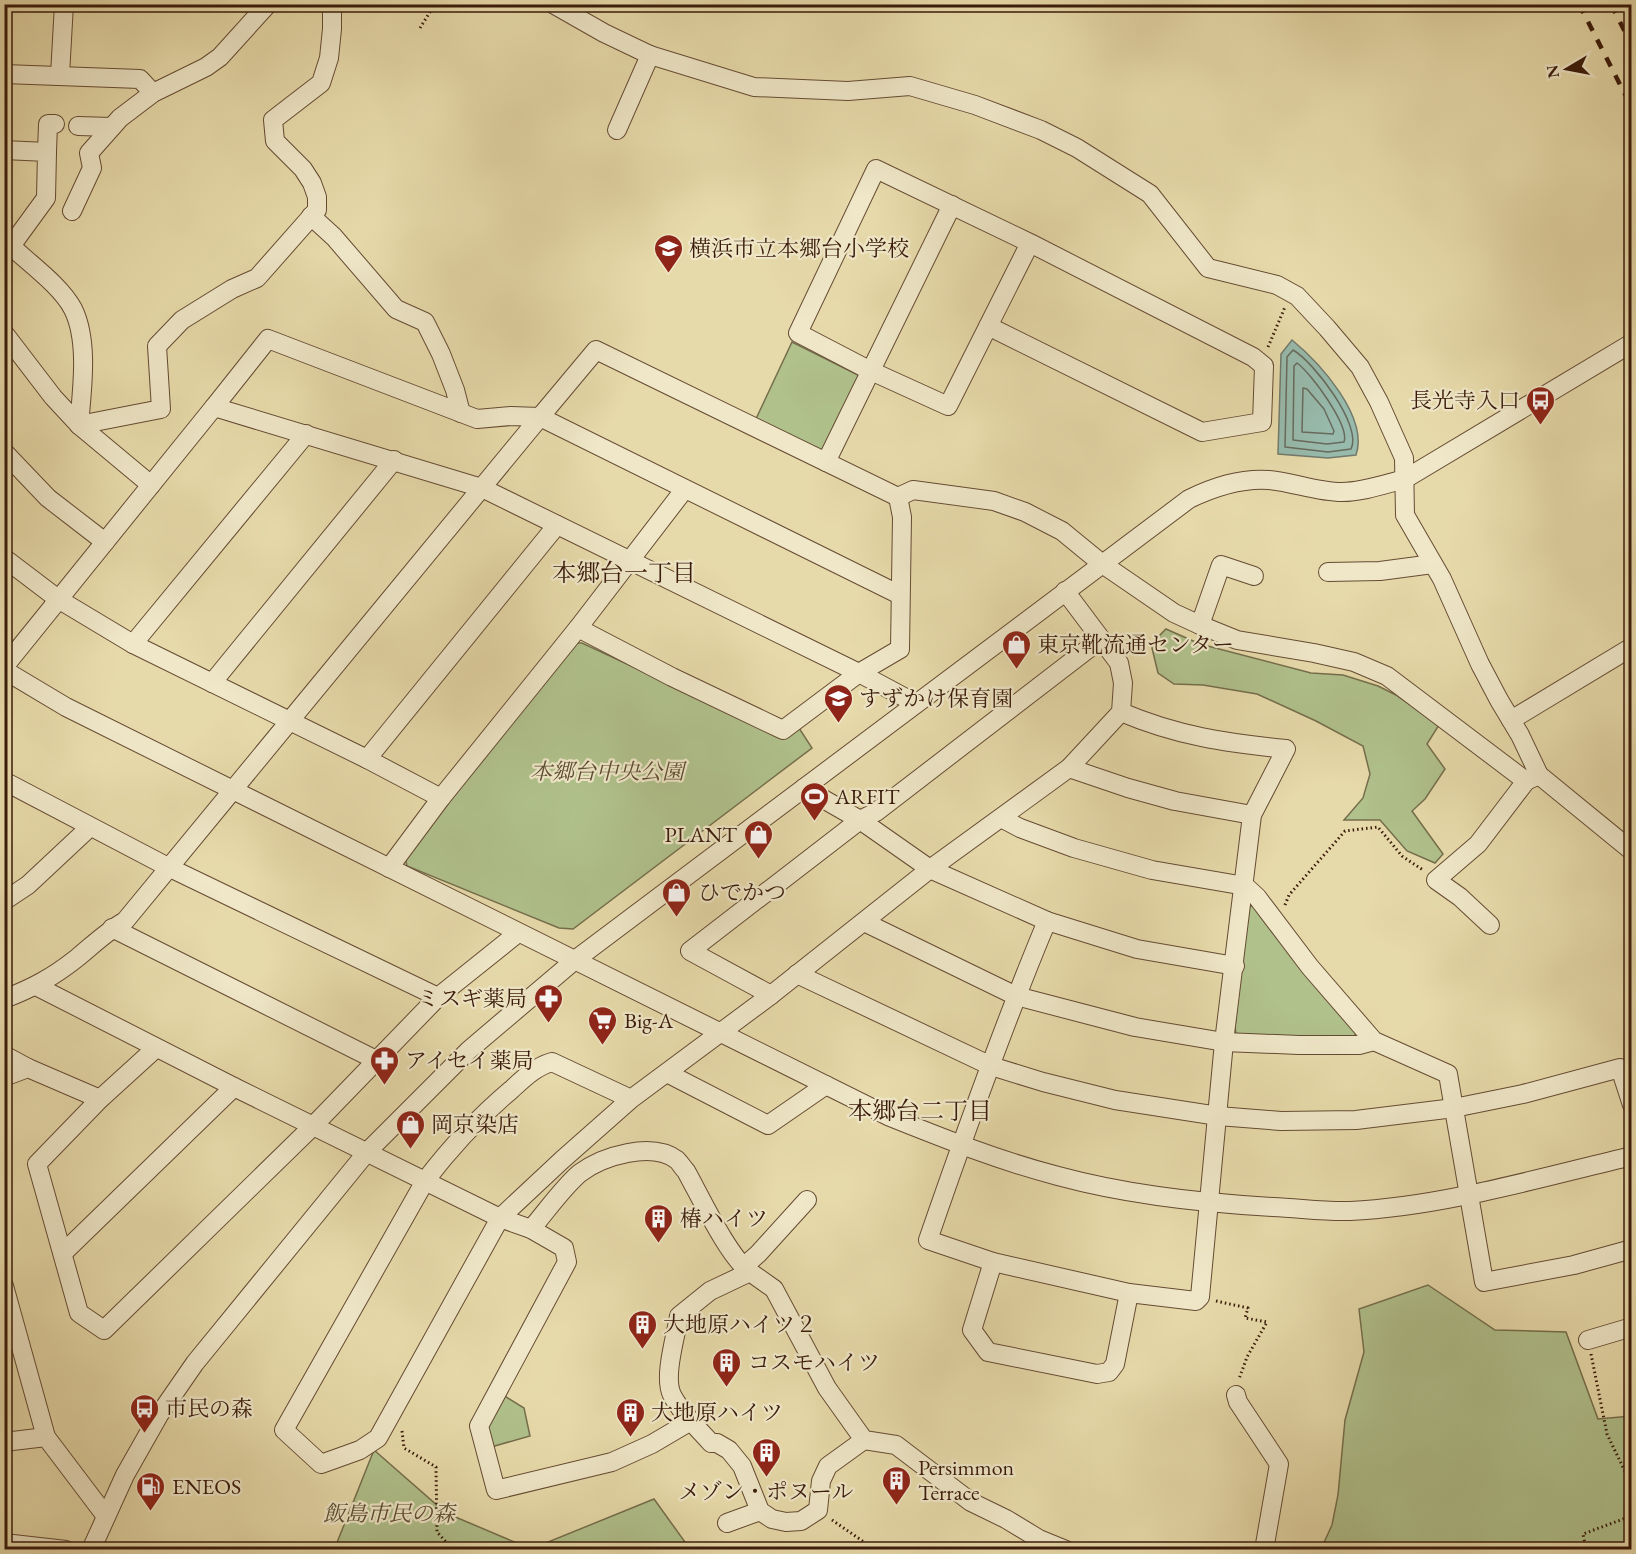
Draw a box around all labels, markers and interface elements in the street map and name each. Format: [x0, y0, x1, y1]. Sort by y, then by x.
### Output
north arrow [1537, 39, 1597, 99]
text: N [1541, 63, 1564, 80]
school or university icon: 横浜市立本郷台小学校 [652, 232, 684, 274]
place label: 横浜市立本郷台小学校 [689, 234, 909, 263]
bus stop icon: 長光寺入口 [1525, 384, 1557, 426]
place label: 長光寺入口 [1410, 386, 1520, 415]
district label: 本郷台一丁目 [552, 557, 696, 588]
shop icon: 東京靴流通センター [1000, 628, 1032, 670]
place label: 東京靴流通センター [1037, 630, 1234, 659]
school or university icon: すずかけ保育園 [822, 682, 854, 724]
place label: すずかけ保育園 [859, 684, 1013, 713]
park label: 本郷台中央公園 [530, 757, 687, 786]
sports icon: ARFIT [798, 780, 830, 822]
place label: ARFIT [834, 782, 900, 811]
shop icon: PLANT [742, 818, 774, 860]
place label: PLANT [665, 820, 737, 849]
shop icon: ひでかつ [661, 876, 693, 918]
place label: ひでかつ [698, 878, 786, 907]
pharmacy icon: ミスギ薬局 [532, 982, 564, 1024]
place label: ミスギ薬局 [417, 984, 527, 1013]
supermarket icon: Big-A [587, 1004, 619, 1046]
place label: Big-A [624, 1006, 674, 1035]
pharmacy icon: アイセイ薬局 [368, 1044, 400, 1086]
place label: アイセイ薬局 [405, 1046, 534, 1075]
district label: 本郷台二丁目 [848, 1095, 992, 1126]
shop icon: 岡京染店 [394, 1108, 426, 1150]
place label: 岡京染店 [431, 1110, 519, 1139]
building icon: 椿ハイツ [643, 1202, 675, 1244]
place label: 椿ハイツ [680, 1204, 768, 1233]
building icon: 大地原ハイツ２ [626, 1308, 658, 1350]
place label: 大地原ハイツ２ [663, 1310, 817, 1339]
building icon: コスモハイツ [711, 1346, 743, 1388]
place label: コスモハイツ [748, 1348, 880, 1377]
bus stop icon: 市民の森 [128, 1392, 160, 1434]
place label: 市民の森 [165, 1394, 253, 1423]
building icon: 大地原ハイツ [614, 1396, 646, 1438]
place label: 大地原ハイツ [651, 1398, 783, 1427]
building icon: メゾン・ポヌール [750, 1436, 782, 1478]
place label: Persimmon Terrace [918, 1453, 1015, 1507]
building icon: Persimmon Terrace [881, 1464, 913, 1506]
fuel station icon: ENEOS [135, 1470, 167, 1512]
place label: ENEOS [172, 1472, 241, 1501]
place label: メゾン・ポヌール [679, 1477, 853, 1506]
park label: 飯島市民の森 [323, 1499, 457, 1528]

